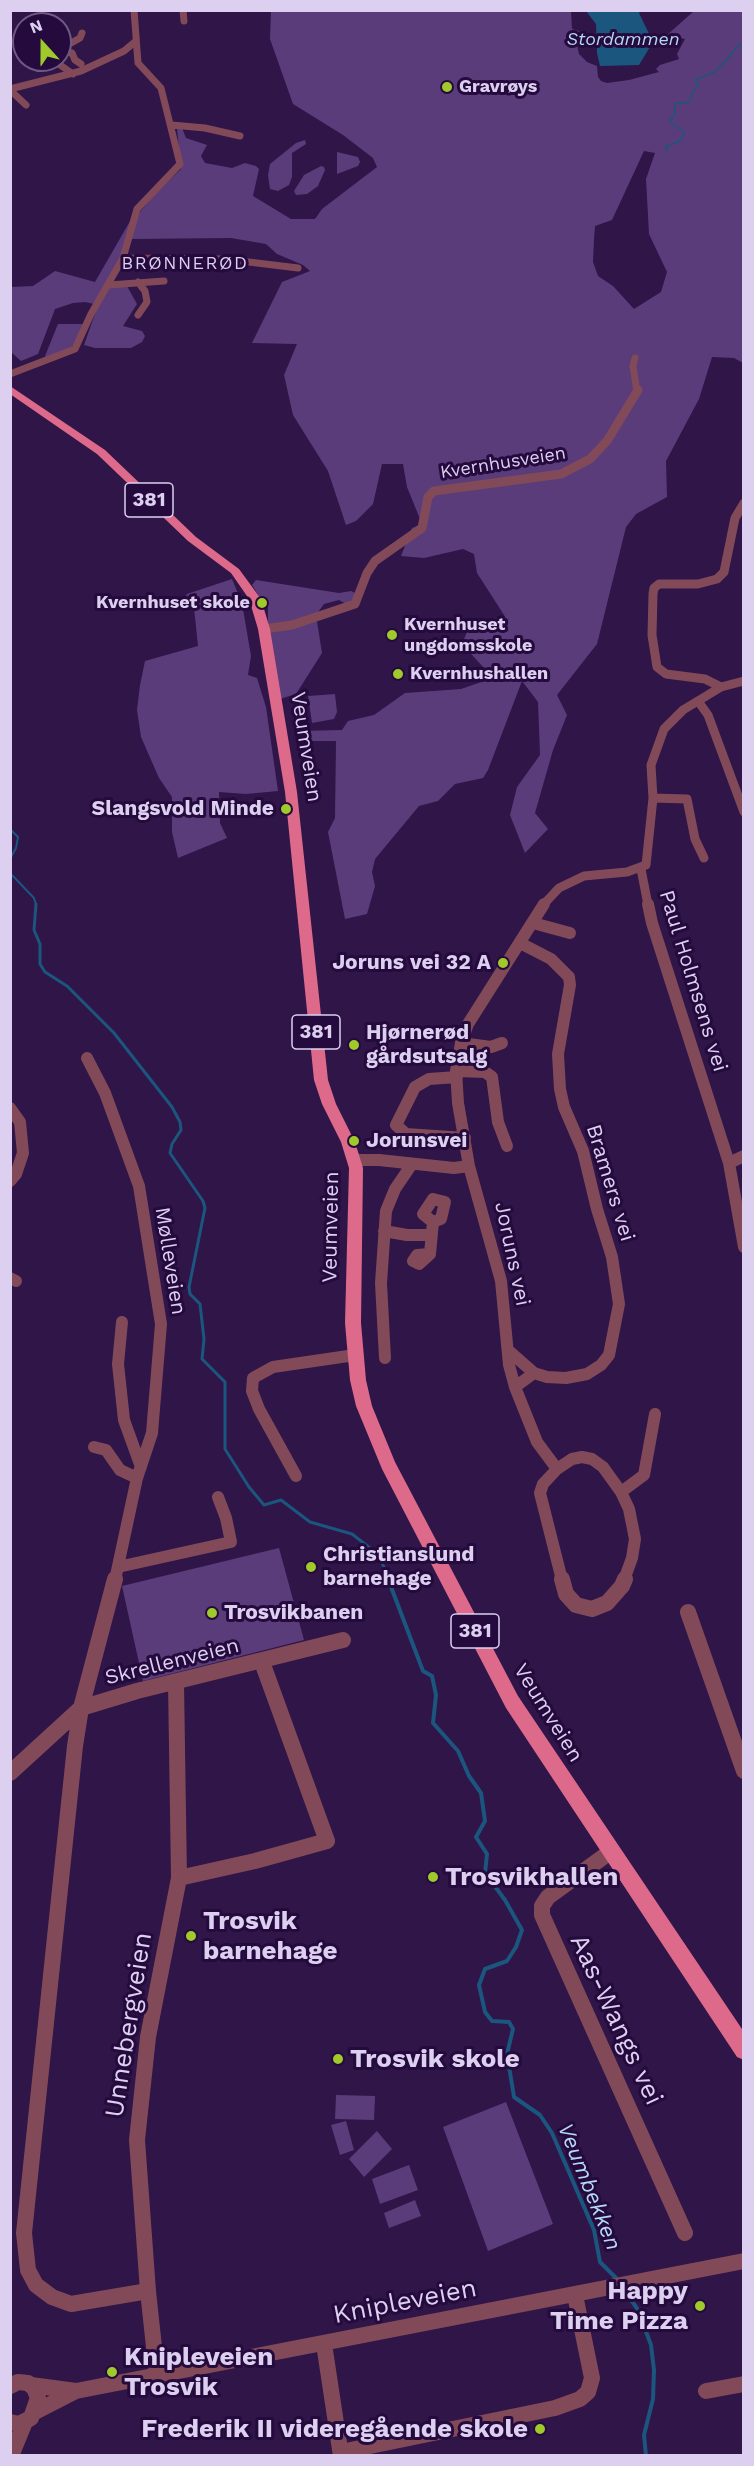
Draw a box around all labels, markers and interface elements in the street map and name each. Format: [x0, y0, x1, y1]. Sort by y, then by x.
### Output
north arrow [12, 12, 72, 72]
text: N [27, 16, 45, 38]
water label: Stordammen [567, 29, 679, 51]
place label: Gravrøys [459, 76, 537, 98]
marker: Gravrøys [440, 80, 454, 94]
district label: BRØNNERØD [122, 253, 248, 275]
street label: Kvernhusveien [439, 442, 567, 484]
road number: 381 [125, 483, 173, 517]
place label: Kvernhuset skole [96, 592, 250, 614]
marker: Kvernhuset skole [255, 596, 269, 610]
place label: Kvernhuset ungdomsskole [404, 614, 532, 656]
marker: Kvernhuset ungdomsskole [385, 628, 399, 642]
place label: Kvernhushallen [410, 663, 548, 685]
marker: Kvernhushallen [391, 667, 405, 681]
street label: Veumveien [285, 690, 327, 804]
place label: Slangsvold Minde [92, 796, 274, 822]
marker: Slangsvold Minde [279, 802, 293, 816]
street label: Paul Holmsens vei [653, 887, 733, 1075]
place label: Joruns vei 32 A [332, 950, 491, 976]
marker: Joruns vei 32 A [496, 956, 510, 970]
road number: 381 [292, 1015, 340, 1049]
place label: Hjørnerød gårdsutsalg [366, 1020, 487, 1070]
marker: Hjørnerød gårdsutsalg [347, 1038, 361, 1052]
street label: Bramers vei [580, 1121, 640, 1245]
place label: Jorunsvei [366, 1128, 467, 1154]
marker: Jorunsvei [347, 1134, 361, 1148]
street label: Veumveien [317, 1171, 345, 1283]
street label: Joruns vei [489, 1200, 535, 1308]
street label: Mølleveien [149, 1205, 191, 1317]
place label: Christianslund barnehage [323, 1542, 474, 1592]
marker: Christianslund barnehage [304, 1560, 318, 1574]
place label: Trosvikbanen [224, 1600, 363, 1626]
marker: Trosvikbanen [205, 1606, 219, 1620]
road number: 381 [451, 1614, 499, 1648]
street label: Skrellenveien [102, 1633, 242, 1691]
street label: Veumveien [508, 1659, 588, 1767]
place label: Trosvikhallen [445, 1861, 618, 1893]
marker: Trosvikhallen [426, 1870, 440, 1884]
place label: Trosvik barnehage [203, 1905, 338, 1966]
marker: Trosvik barnehage [184, 1929, 198, 1943]
street label: Unnebergveien [99, 1930, 159, 2120]
street label: Aas-Wangs vei [563, 1930, 669, 2110]
place label: Trosvik skole [350, 2043, 520, 2075]
marker: Trosvik skole [331, 2052, 345, 2066]
water label: Veumbekken [552, 2120, 626, 2254]
street label: Knipleveien [331, 2273, 479, 2331]
place label: Happy Time Pizza [550, 2275, 688, 2336]
marker: Happy Time Pizza [693, 2299, 707, 2313]
place label: Knipleveien Trosvik [124, 2341, 273, 2402]
marker: Knipleveien Trosvik [105, 2365, 119, 2379]
place label: Frederik II videregående skole [141, 2413, 528, 2445]
marker: Frederik II videregående skole [533, 2422, 547, 2436]

